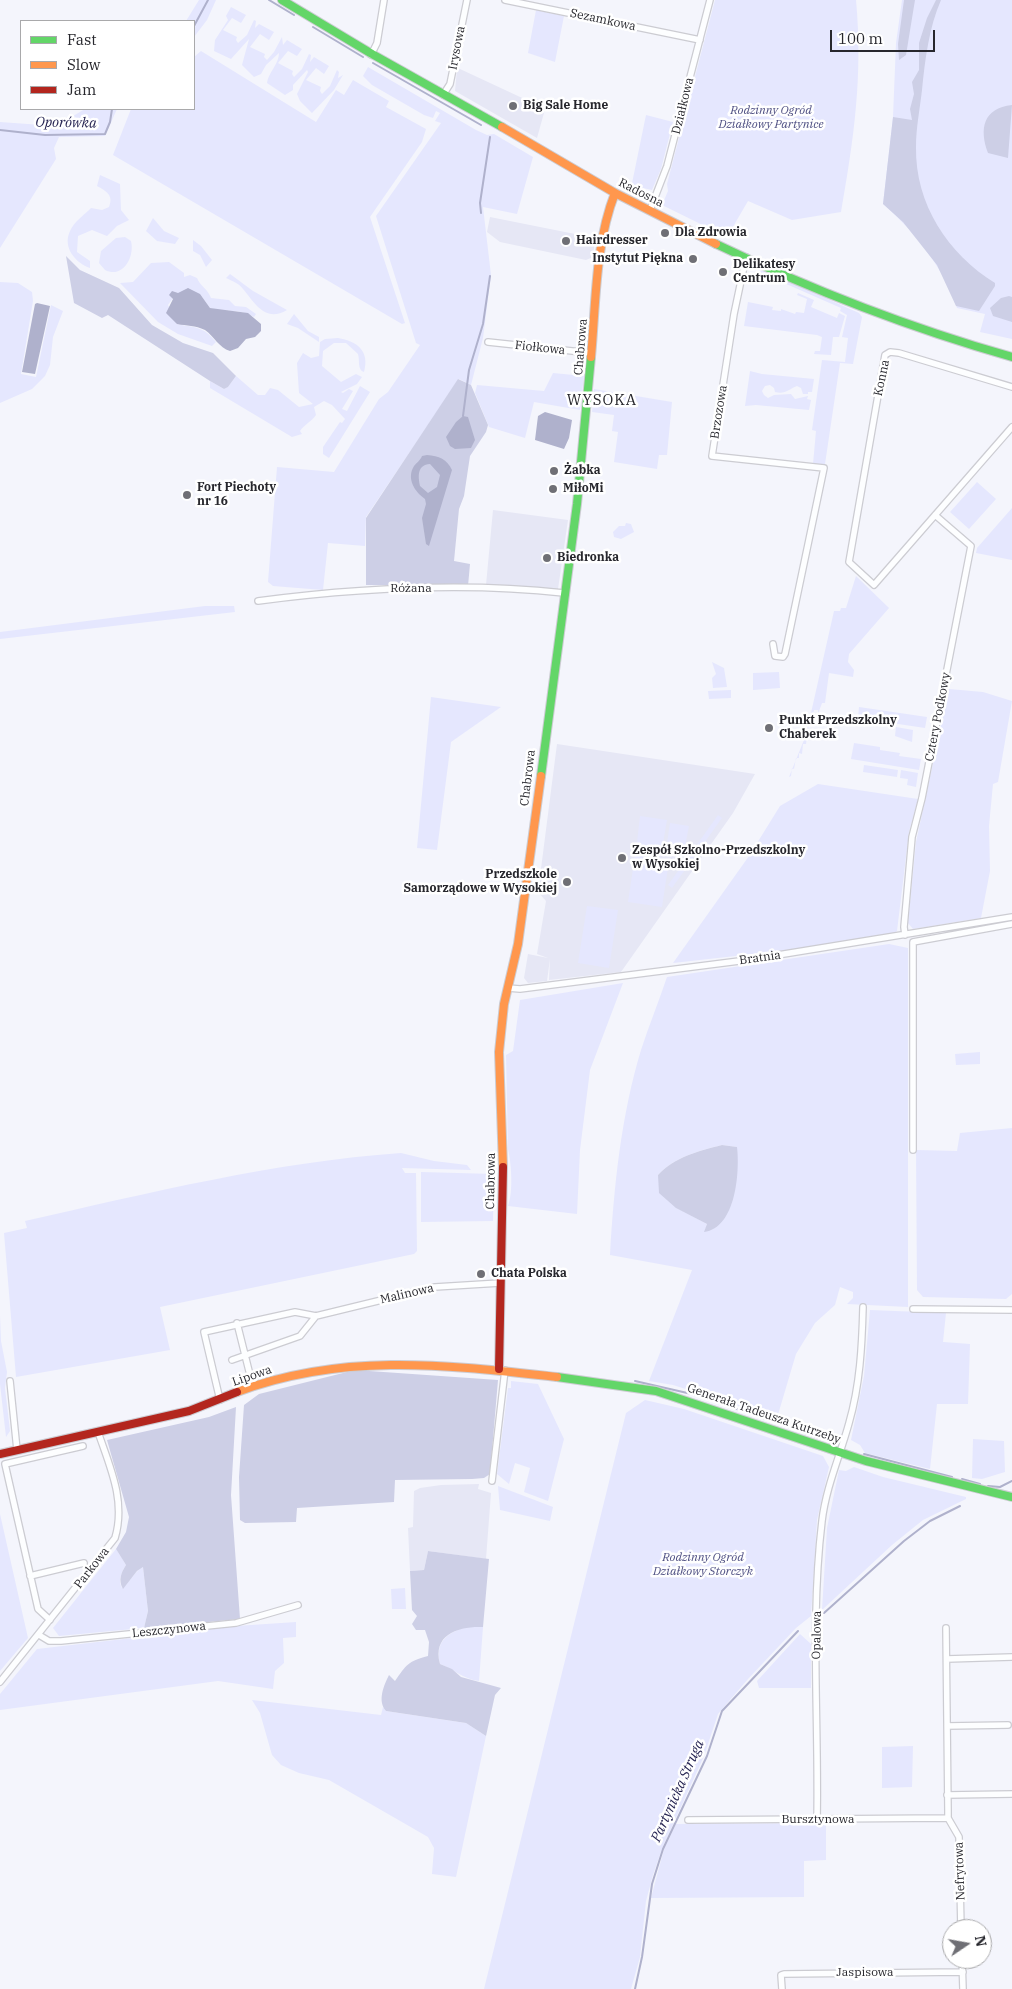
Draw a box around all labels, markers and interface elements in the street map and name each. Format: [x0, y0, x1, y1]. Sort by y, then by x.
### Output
street label: Sezamkowa [569, 6, 637, 34]
legend [20, 20, 195, 110]
scale bar [832, 20, 937, 52]
street label: Irysowa [446, 25, 468, 71]
text: 100 m [838, 29, 883, 48]
text: Fast [67, 30, 97, 49]
text: Slow [67, 55, 100, 74]
street label: Działkowa [669, 76, 697, 136]
text: Jam [67, 80, 96, 99]
place label: Big Sale Home [523, 99, 608, 113]
marker: Big Sale Home [507, 100, 519, 112]
park label: Rodzinny Ogród Działkowy Partynice [718, 104, 824, 132]
water label: Oporówka [35, 114, 97, 132]
street label: Radosna [616, 176, 666, 210]
place label: Dla Zdrowia [675, 226, 747, 240]
marker: Dla Zdrowia [659, 227, 671, 239]
place label: Hairdresser [576, 234, 648, 248]
marker: Hairdresser [560, 235, 572, 247]
place label: Instytut Piękna [592, 252, 683, 266]
marker: Instytut Piękna [687, 253, 699, 265]
place label: Delikatesy Centrum [733, 258, 795, 286]
marker: Delikatesy Centrum [717, 266, 729, 278]
street label: Chabrowa [571, 318, 591, 376]
street label: Fiołkowa [514, 338, 566, 358]
street label: Konna [871, 358, 893, 398]
street label: Brzozowa [708, 384, 730, 440]
district label: WYSOKA [566, 392, 638, 410]
place label: Żabka [564, 464, 601, 478]
marker: Żabka [548, 465, 560, 477]
place label: Fort Piechoty nr 16 [197, 481, 276, 509]
place label: MiłoMi [563, 482, 604, 496]
marker: MiłoMi [547, 483, 559, 495]
marker: Fort Piechoty nr 16 [181, 489, 193, 501]
place label: Biedronka [557, 551, 619, 565]
marker: Biedronka [541, 552, 553, 564]
street label: Różana [390, 582, 432, 596]
street label: Cztery Podkowy [922, 671, 954, 763]
place label: Punkt Przedszkolny Chaberek [779, 714, 897, 742]
marker: Punkt Przedszkolny Chaberek [763, 722, 775, 734]
street label: Chabrowa [517, 749, 539, 807]
place label: Zespół Szkolno-Przedszkolny w Wysokiej [632, 844, 805, 872]
marker: Zespół Szkolno-Przedszkolny w Wysokiej [616, 852, 628, 864]
place label: Przedszkole Samorządowe w Wysokiej [403, 868, 557, 896]
marker: Przedszkole Samorządowe w Wysokiej [561, 876, 573, 888]
street label: Bratnia [738, 948, 782, 968]
street label: Chabrowa [483, 1153, 499, 1209]
place label: Chata Polska [491, 1267, 567, 1281]
marker: Chata Polska [475, 1268, 487, 1280]
street label: Malinowa [379, 1281, 435, 1307]
street label: Lipowa [230, 1363, 274, 1389]
street label: Generała Tadeusza Kutrzeby [685, 1381, 843, 1447]
street label: Parkowa [71, 1544, 113, 1592]
park label: Rodzinny Ogród Działkowy Storczyk [653, 1551, 753, 1579]
street label: Opalowa [809, 1611, 825, 1659]
street label: Leszczynowa [131, 1619, 207, 1641]
water label: Partynicka Struga [648, 1737, 708, 1845]
street label: Bursztynowa [781, 1813, 855, 1827]
street label: Nefrytowa [952, 1841, 968, 1901]
north arrow [942, 1919, 992, 1969]
text: N [971, 1934, 991, 1948]
street label: Jaspisowa [836, 1966, 894, 1980]

